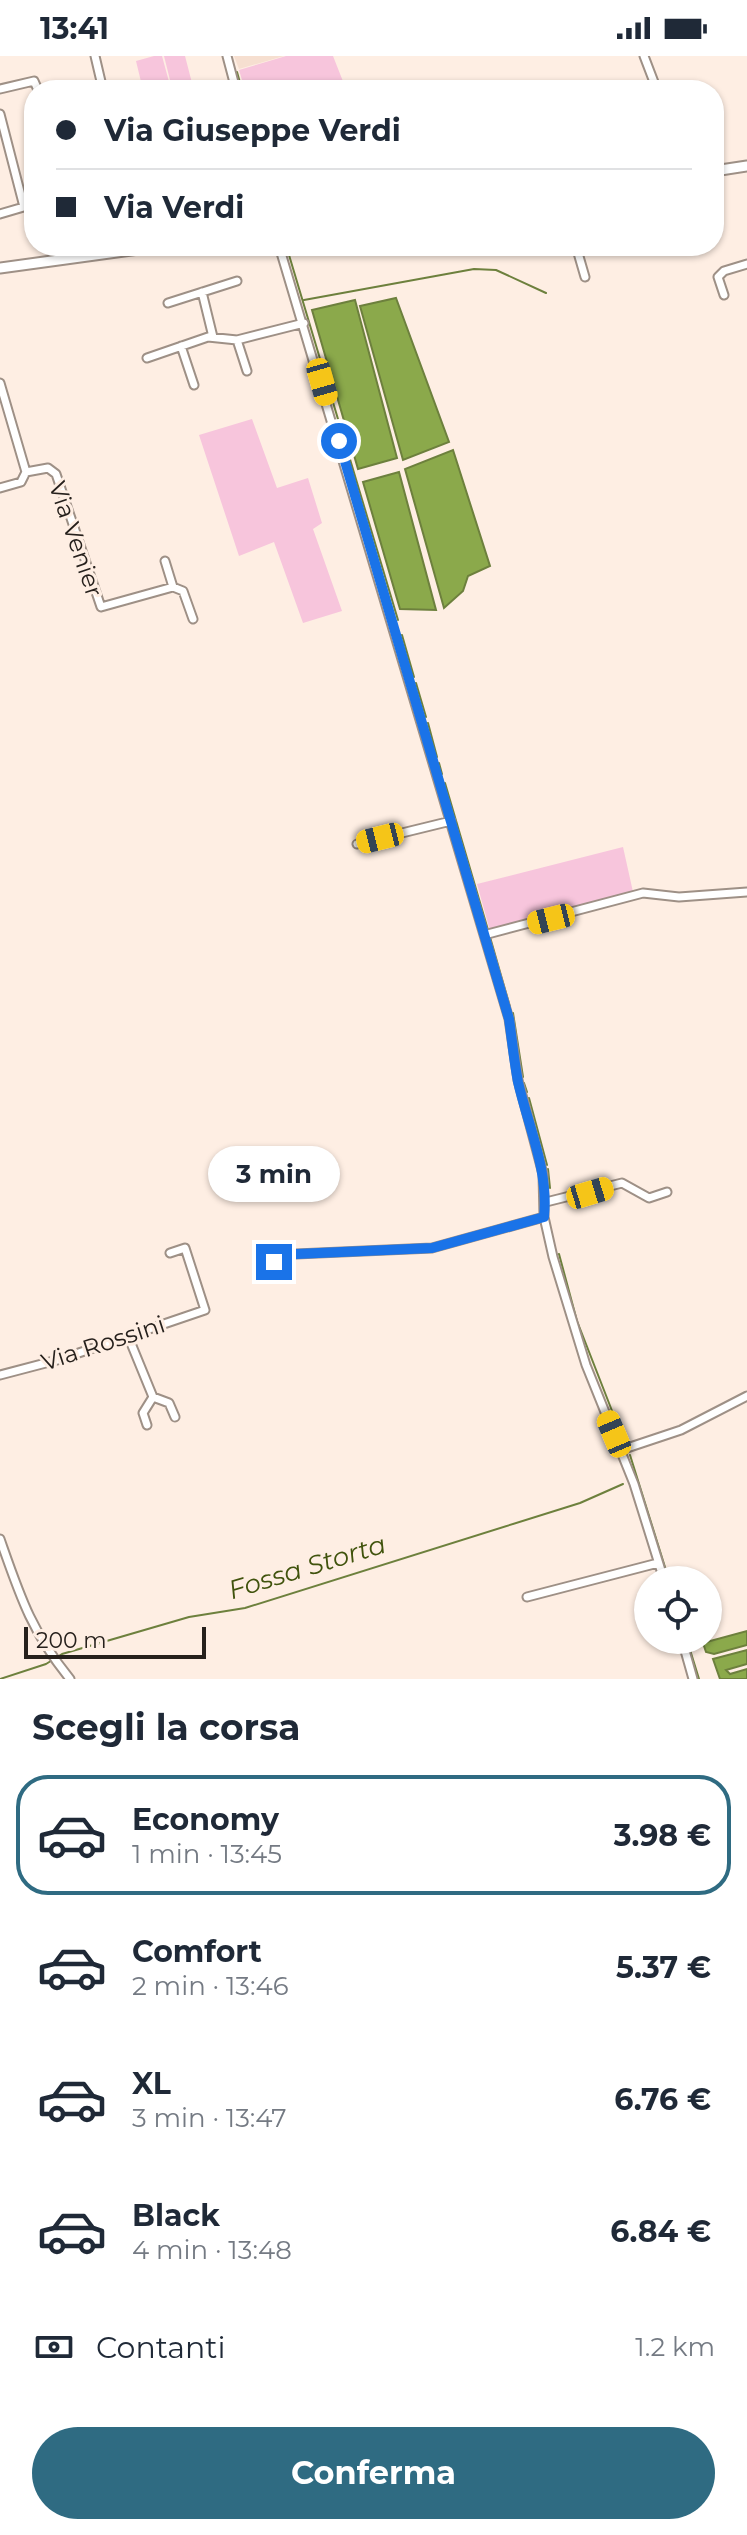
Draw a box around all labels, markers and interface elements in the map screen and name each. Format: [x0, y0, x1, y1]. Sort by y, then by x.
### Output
text: 13:41 [40, 10, 109, 47]
text: Via Giuseppe Verdi [104, 112, 401, 149]
text: Via Verdi [104, 189, 244, 226]
car [304, 356, 340, 408]
route start [321, 423, 357, 459]
street label: Via Venier [43, 478, 109, 600]
car [354, 821, 406, 855]
car [525, 902, 577, 936]
callout: 3 min [208, 1146, 340, 1202]
text: 3 min [236, 1158, 312, 1190]
car [564, 1175, 616, 1211]
route end [256, 1244, 292, 1280]
street label: Via Rossini [38, 1309, 168, 1377]
car [594, 1407, 634, 1461]
water label: Fossa Storta [224, 1528, 390, 1606]
map controls [634, 1566, 722, 1654]
button: locate [634, 1566, 722, 1654]
scale bar [24, 1623, 206, 1659]
text: 200 m [36, 1627, 107, 1654]
text: Scegli la corsa [32, 1705, 300, 1749]
icon: car [36, 1799, 108, 1871]
text: Economy [132, 1801, 279, 1838]
text: 3.98 € [614, 1817, 711, 1854]
text: 1 min · 13:45 [132, 1838, 282, 1870]
icon: car [36, 1931, 108, 2003]
text: Comfort [132, 1933, 262, 1970]
text: 5.37 € [616, 1949, 711, 1986]
text: 2 min · 13:46 [132, 1970, 289, 2002]
icon: car [36, 2063, 108, 2135]
text: XL [132, 2065, 171, 2102]
text: 6.76 € [614, 2081, 711, 2118]
text: 3 min · 13:47 [132, 2102, 287, 2134]
icon: car [36, 2195, 108, 2267]
text: Black [132, 2197, 220, 2234]
text: 6.84 € [610, 2213, 711, 2250]
text: 4 min · 13:48 [132, 2234, 292, 2266]
icon: cash [32, 2325, 76, 2369]
text: Contanti [96, 2329, 226, 2366]
text: 1.2 km [635, 2331, 715, 2363]
button: Conferma [32, 2427, 715, 2519]

